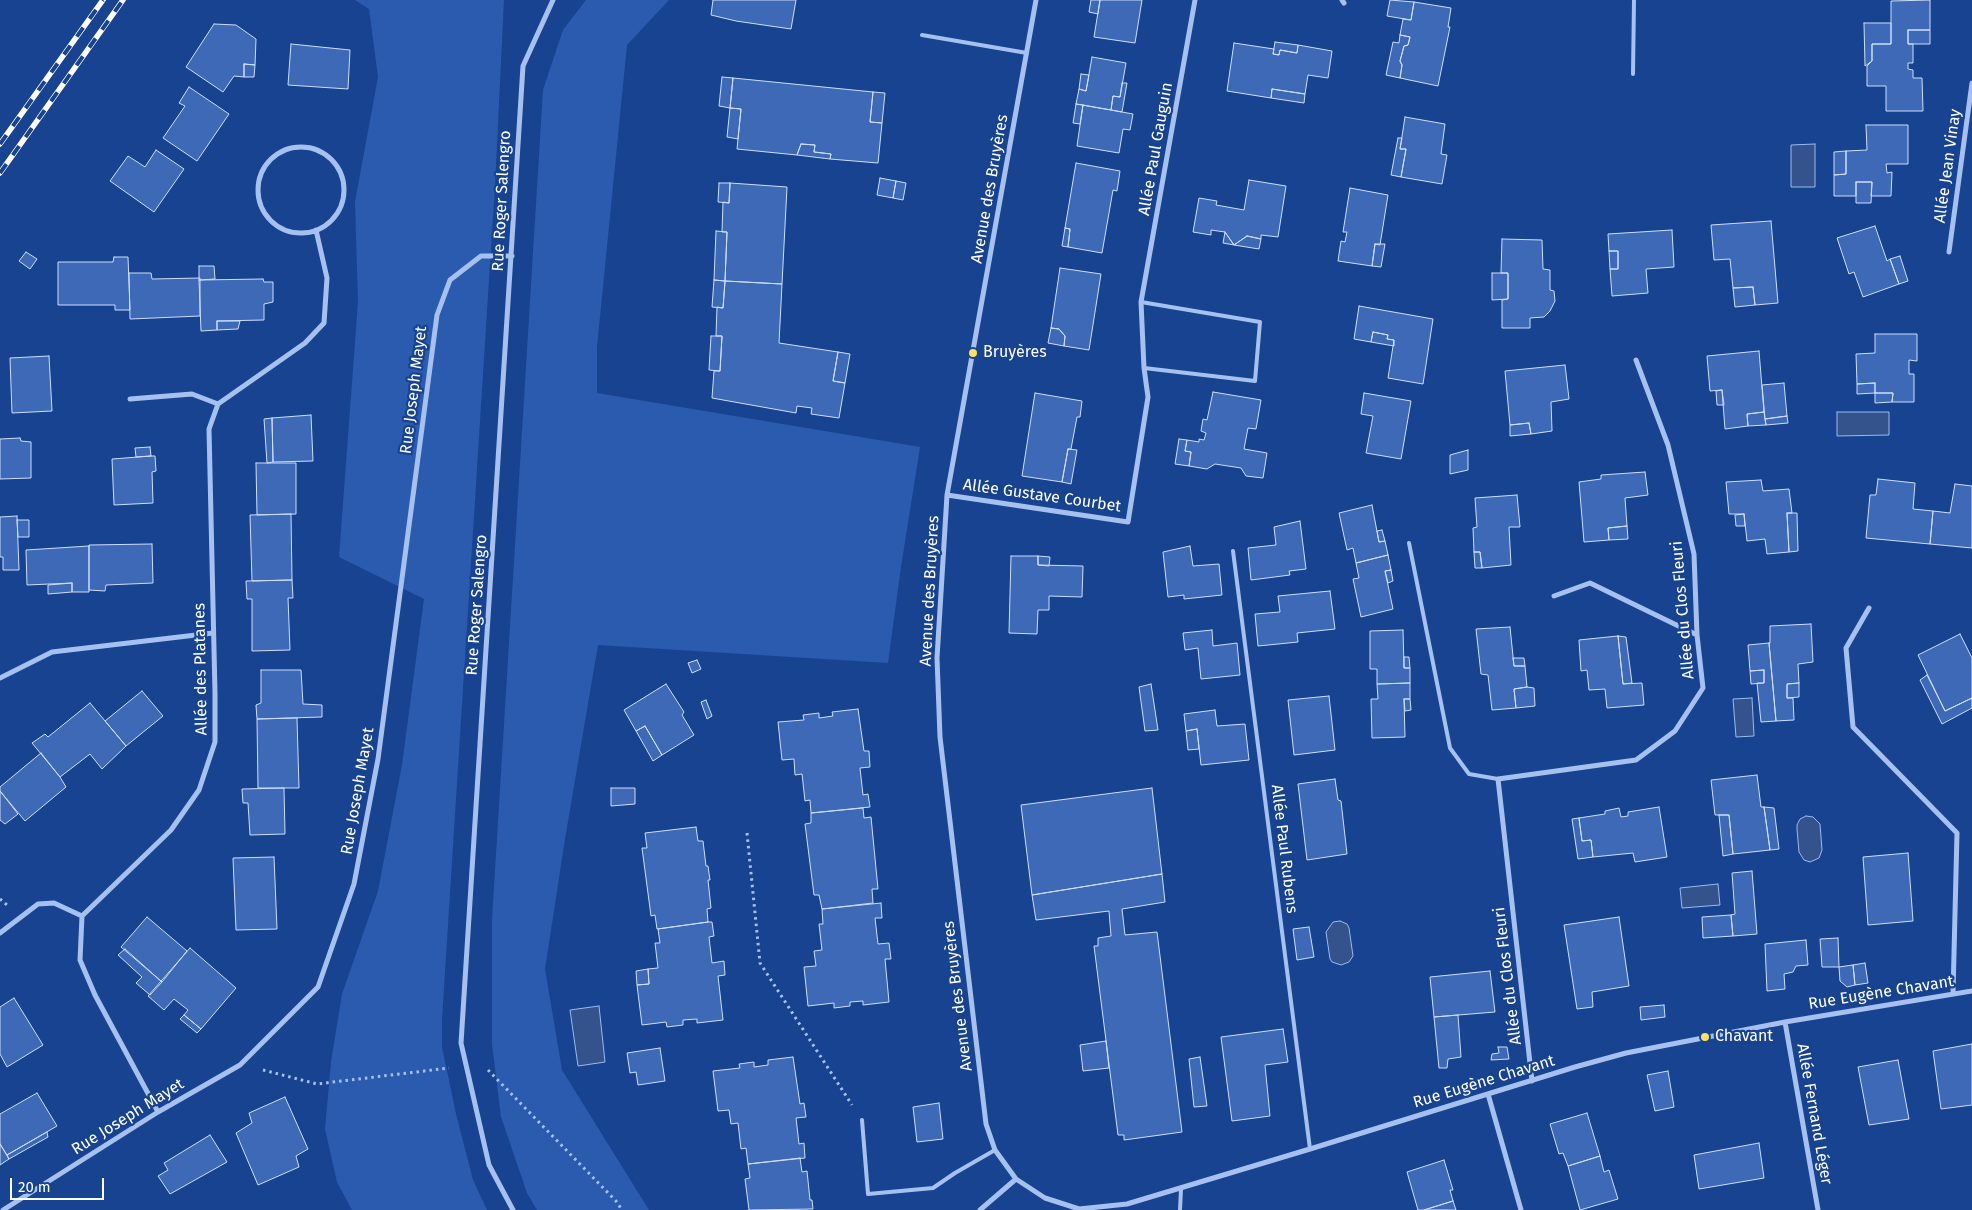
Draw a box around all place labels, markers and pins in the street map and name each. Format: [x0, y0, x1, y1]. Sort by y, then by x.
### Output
place label: Bruyères [983, 343, 1047, 363]
marker: Bruyères [967, 347, 979, 359]
place label: Chavant [1715, 1027, 1773, 1047]
marker: Chavant [1699, 1031, 1711, 1043]

